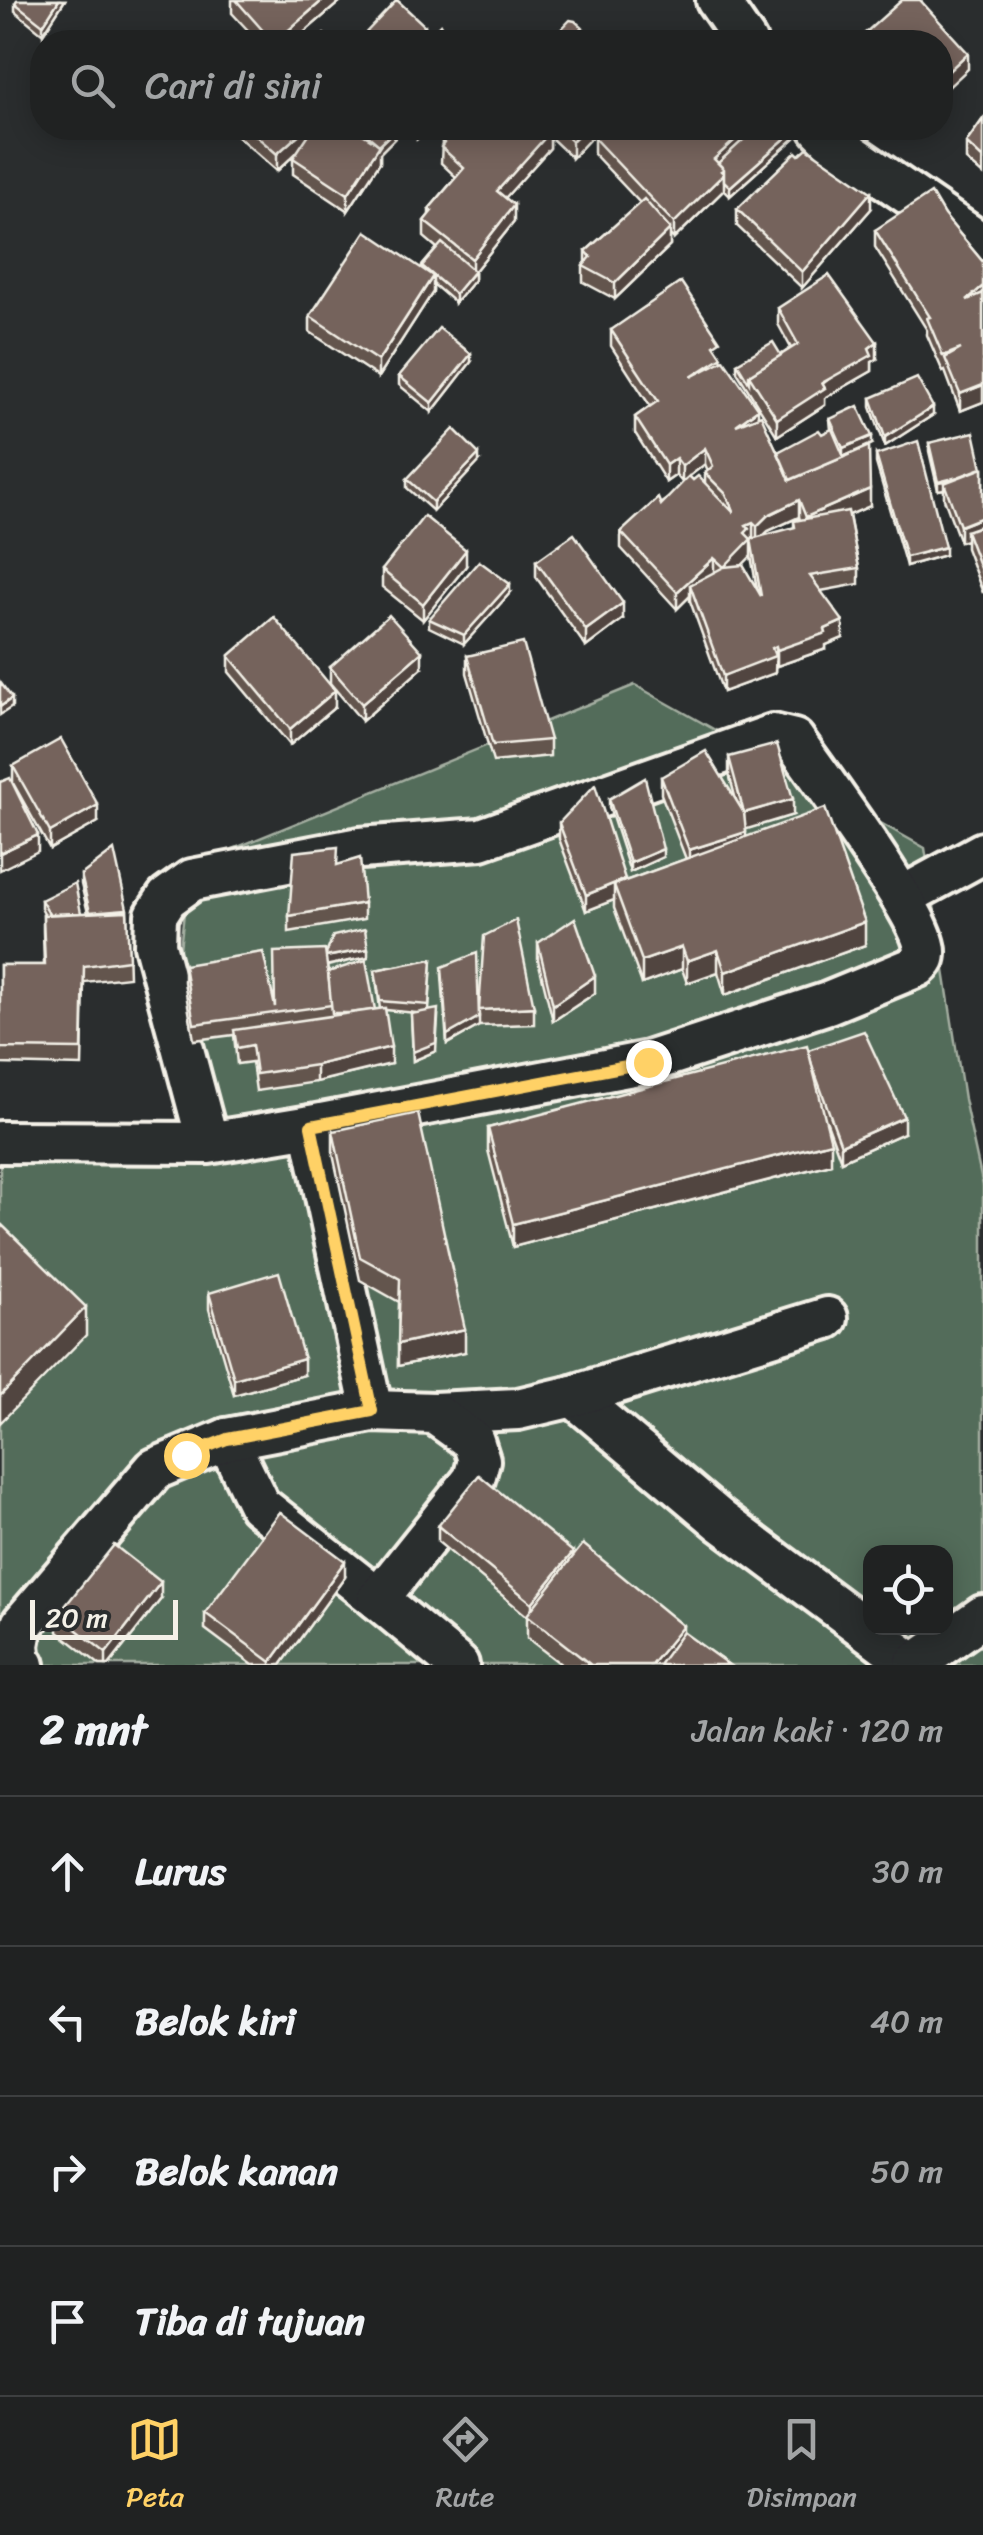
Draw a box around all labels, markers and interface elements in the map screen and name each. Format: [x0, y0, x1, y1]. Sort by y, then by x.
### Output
search box [30, 30, 953, 140]
text: Cari di sini [145, 52, 321, 119]
icon: search [65, 58, 120, 113]
route end [626, 1040, 672, 1086]
route start [164, 1433, 210, 1479]
map controls [863, 1545, 953, 1635]
button: locate [863, 1545, 953, 1635]
text: 20 m [45, 1593, 108, 1642]
scale bar [30, 1595, 178, 1640]
text: 2 mnt [40, 1693, 147, 1767]
text: Jalan kaki · 120 m [692, 1702, 943, 1759]
text: Lurus [135, 1838, 226, 1905]
text: 30 m [872, 1843, 943, 1900]
icon: ahead [40, 1844, 95, 1899]
text: Belok kiri [135, 1988, 295, 2055]
text: 40 m [870, 1993, 943, 2050]
icon: left [40, 1994, 95, 2049]
text: Belok kanan [135, 2138, 338, 2205]
text: 50 m [870, 2143, 943, 2200]
icon: right [40, 2144, 95, 2199]
text: Tiba di tujuan [135, 2288, 365, 2355]
icon: arrive [40, 2294, 95, 2349]
tab: Peta [126, 2412, 184, 2521]
tab: Rute [436, 2412, 494, 2521]
tab: Disimpan [746, 2412, 857, 2521]

